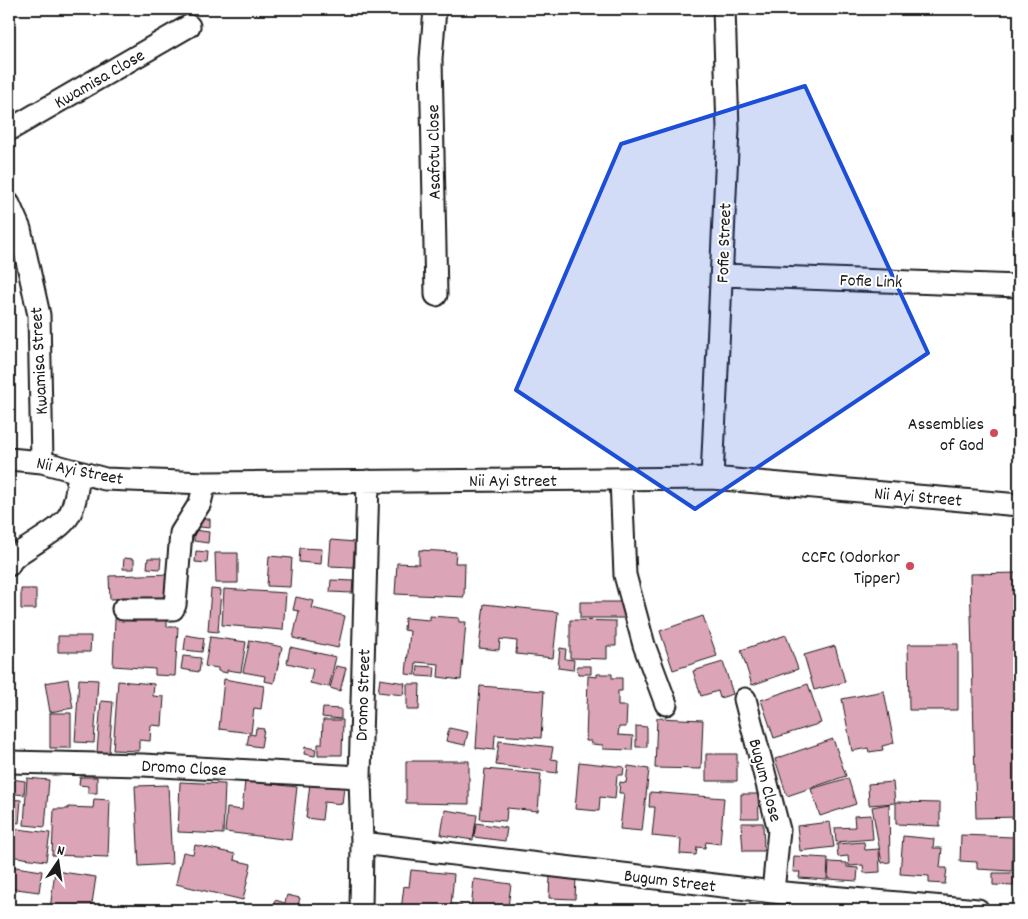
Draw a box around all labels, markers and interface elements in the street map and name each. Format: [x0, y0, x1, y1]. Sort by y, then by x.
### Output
street label: Kwamisa Close [50, 44, 150, 116]
street label: Asafotu Close [422, 104, 449, 200]
street label: Fofie Street [712, 202, 739, 284]
street label: Fofie Link [839, 269, 903, 296]
street label: Kwamisa Street [25, 306, 56, 415]
place label: Assemblies of God [908, 413, 984, 459]
marker: Assemblies of God [988, 427, 1000, 439]
street label: Nii Ayi Street [34, 452, 125, 493]
street label: Nii Ayi Street [469, 470, 557, 495]
street label: Nii Ayi Street [873, 482, 963, 515]
place label: CCFC (Odorkor Tipper) [801, 546, 900, 592]
marker: CCFC (Odorkor Tipper) [904, 560, 916, 572]
street label: Dromo Street [350, 648, 379, 742]
street label: Bugum Close [740, 736, 787, 825]
street label: Dromo Close [141, 755, 227, 784]
north arrow [32, 836, 82, 886]
text: N [55, 841, 66, 862]
street label: Bugum Street [622, 864, 717, 901]

